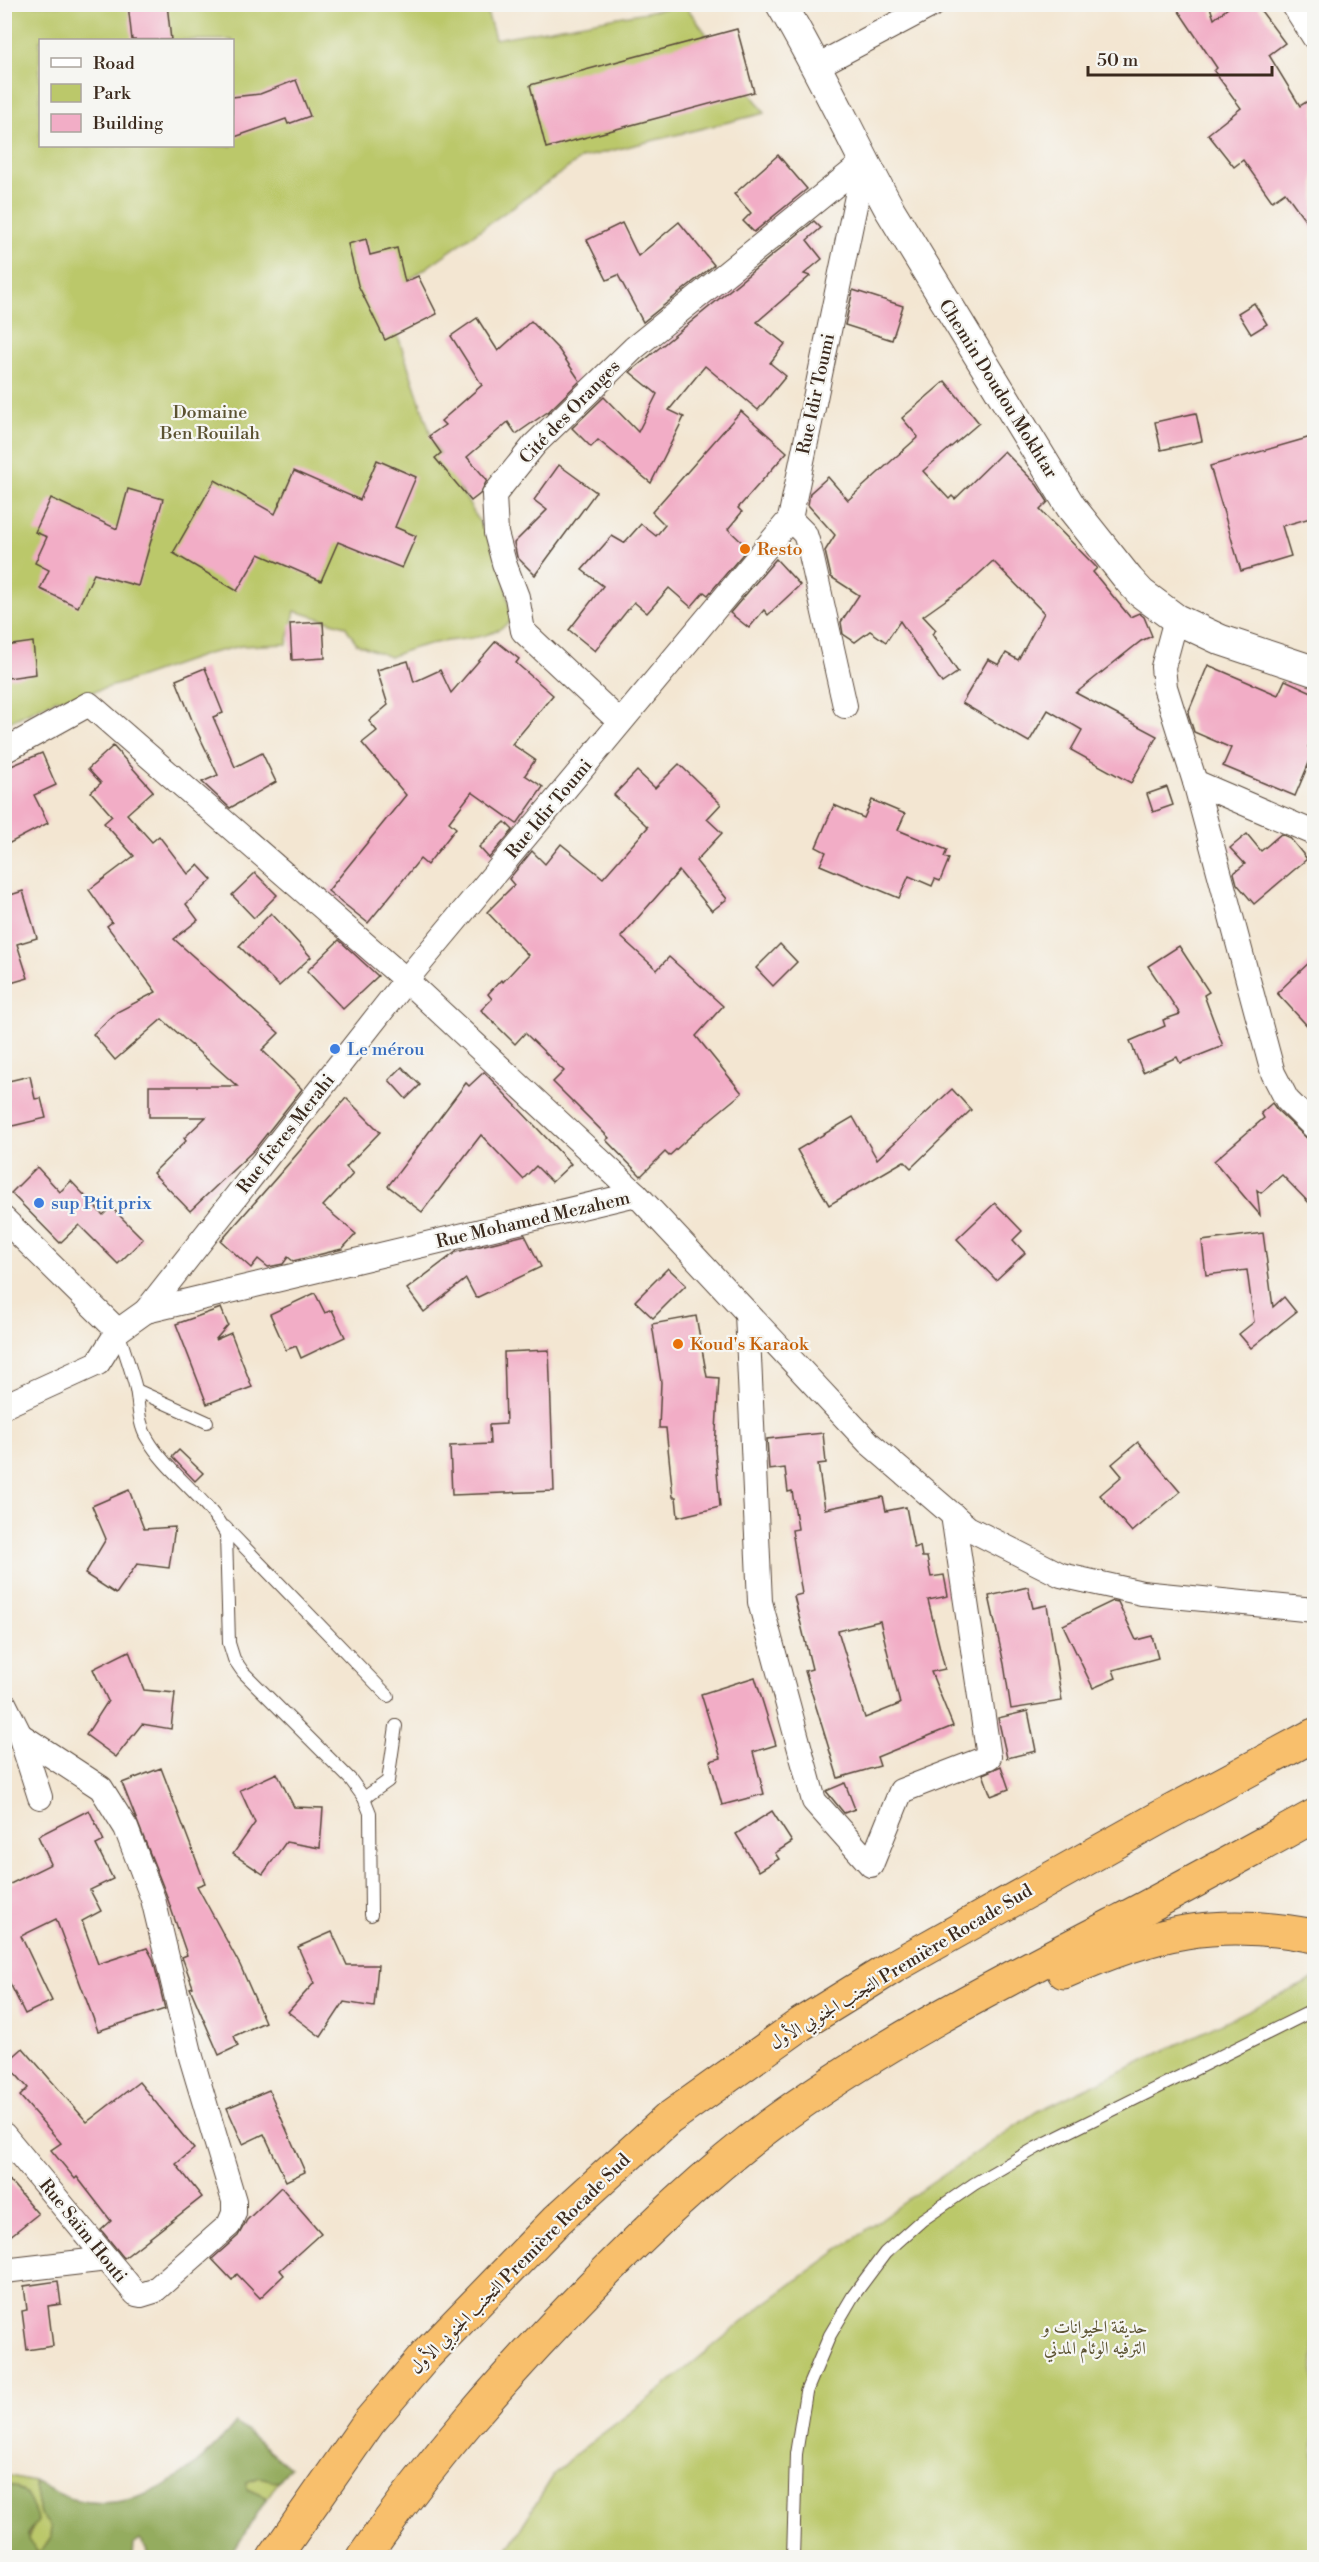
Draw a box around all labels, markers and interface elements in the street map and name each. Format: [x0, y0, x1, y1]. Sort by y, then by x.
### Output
legend [39, 39, 234, 147]
scale bar [1088, 39, 1272, 77]
text: 50 m [1097, 49, 1139, 72]
text: Road [93, 52, 136, 75]
text: Park [93, 82, 132, 105]
text: Building [92, 112, 164, 135]
street label: Chemin Doudou Mokhtar [933, 295, 1063, 483]
street label: Rue Idir Toumi [792, 331, 840, 457]
street label: Cité des Oranges [515, 355, 625, 469]
park label: Domaine Ben Rouilah [159, 401, 260, 445]
place label: Resto [757, 538, 803, 561]
marker: Resto [738, 542, 752, 556]
street label: Rue Idir Toumi [501, 754, 597, 864]
place label: Le mérou [347, 1038, 425, 1061]
marker: Le mérou [328, 1042, 342, 1056]
street label: Rue frères Merahi [232, 1070, 340, 1198]
street label: Rue Mohamed Mezahem [434, 1186, 633, 1254]
place label: sup Ptit prix [51, 1192, 152, 1215]
marker: sup Ptit prix [32, 1196, 46, 1210]
place label: Koud's Karaok [690, 1333, 810, 1356]
marker: Koud's Karaok [671, 1337, 685, 1351]
street label: التجنب الجنوبي الأول Première Rocade Sud [764, 1877, 1039, 2057]
street label: التجنب الجنوبي الأول Première Rocade Sud [403, 2147, 638, 2381]
street label: Rue Saïm Houti [34, 2174, 132, 2288]
park label: حديقة الحيوانات و الترفيه الوئام المدني [1040, 2316, 1148, 2364]

